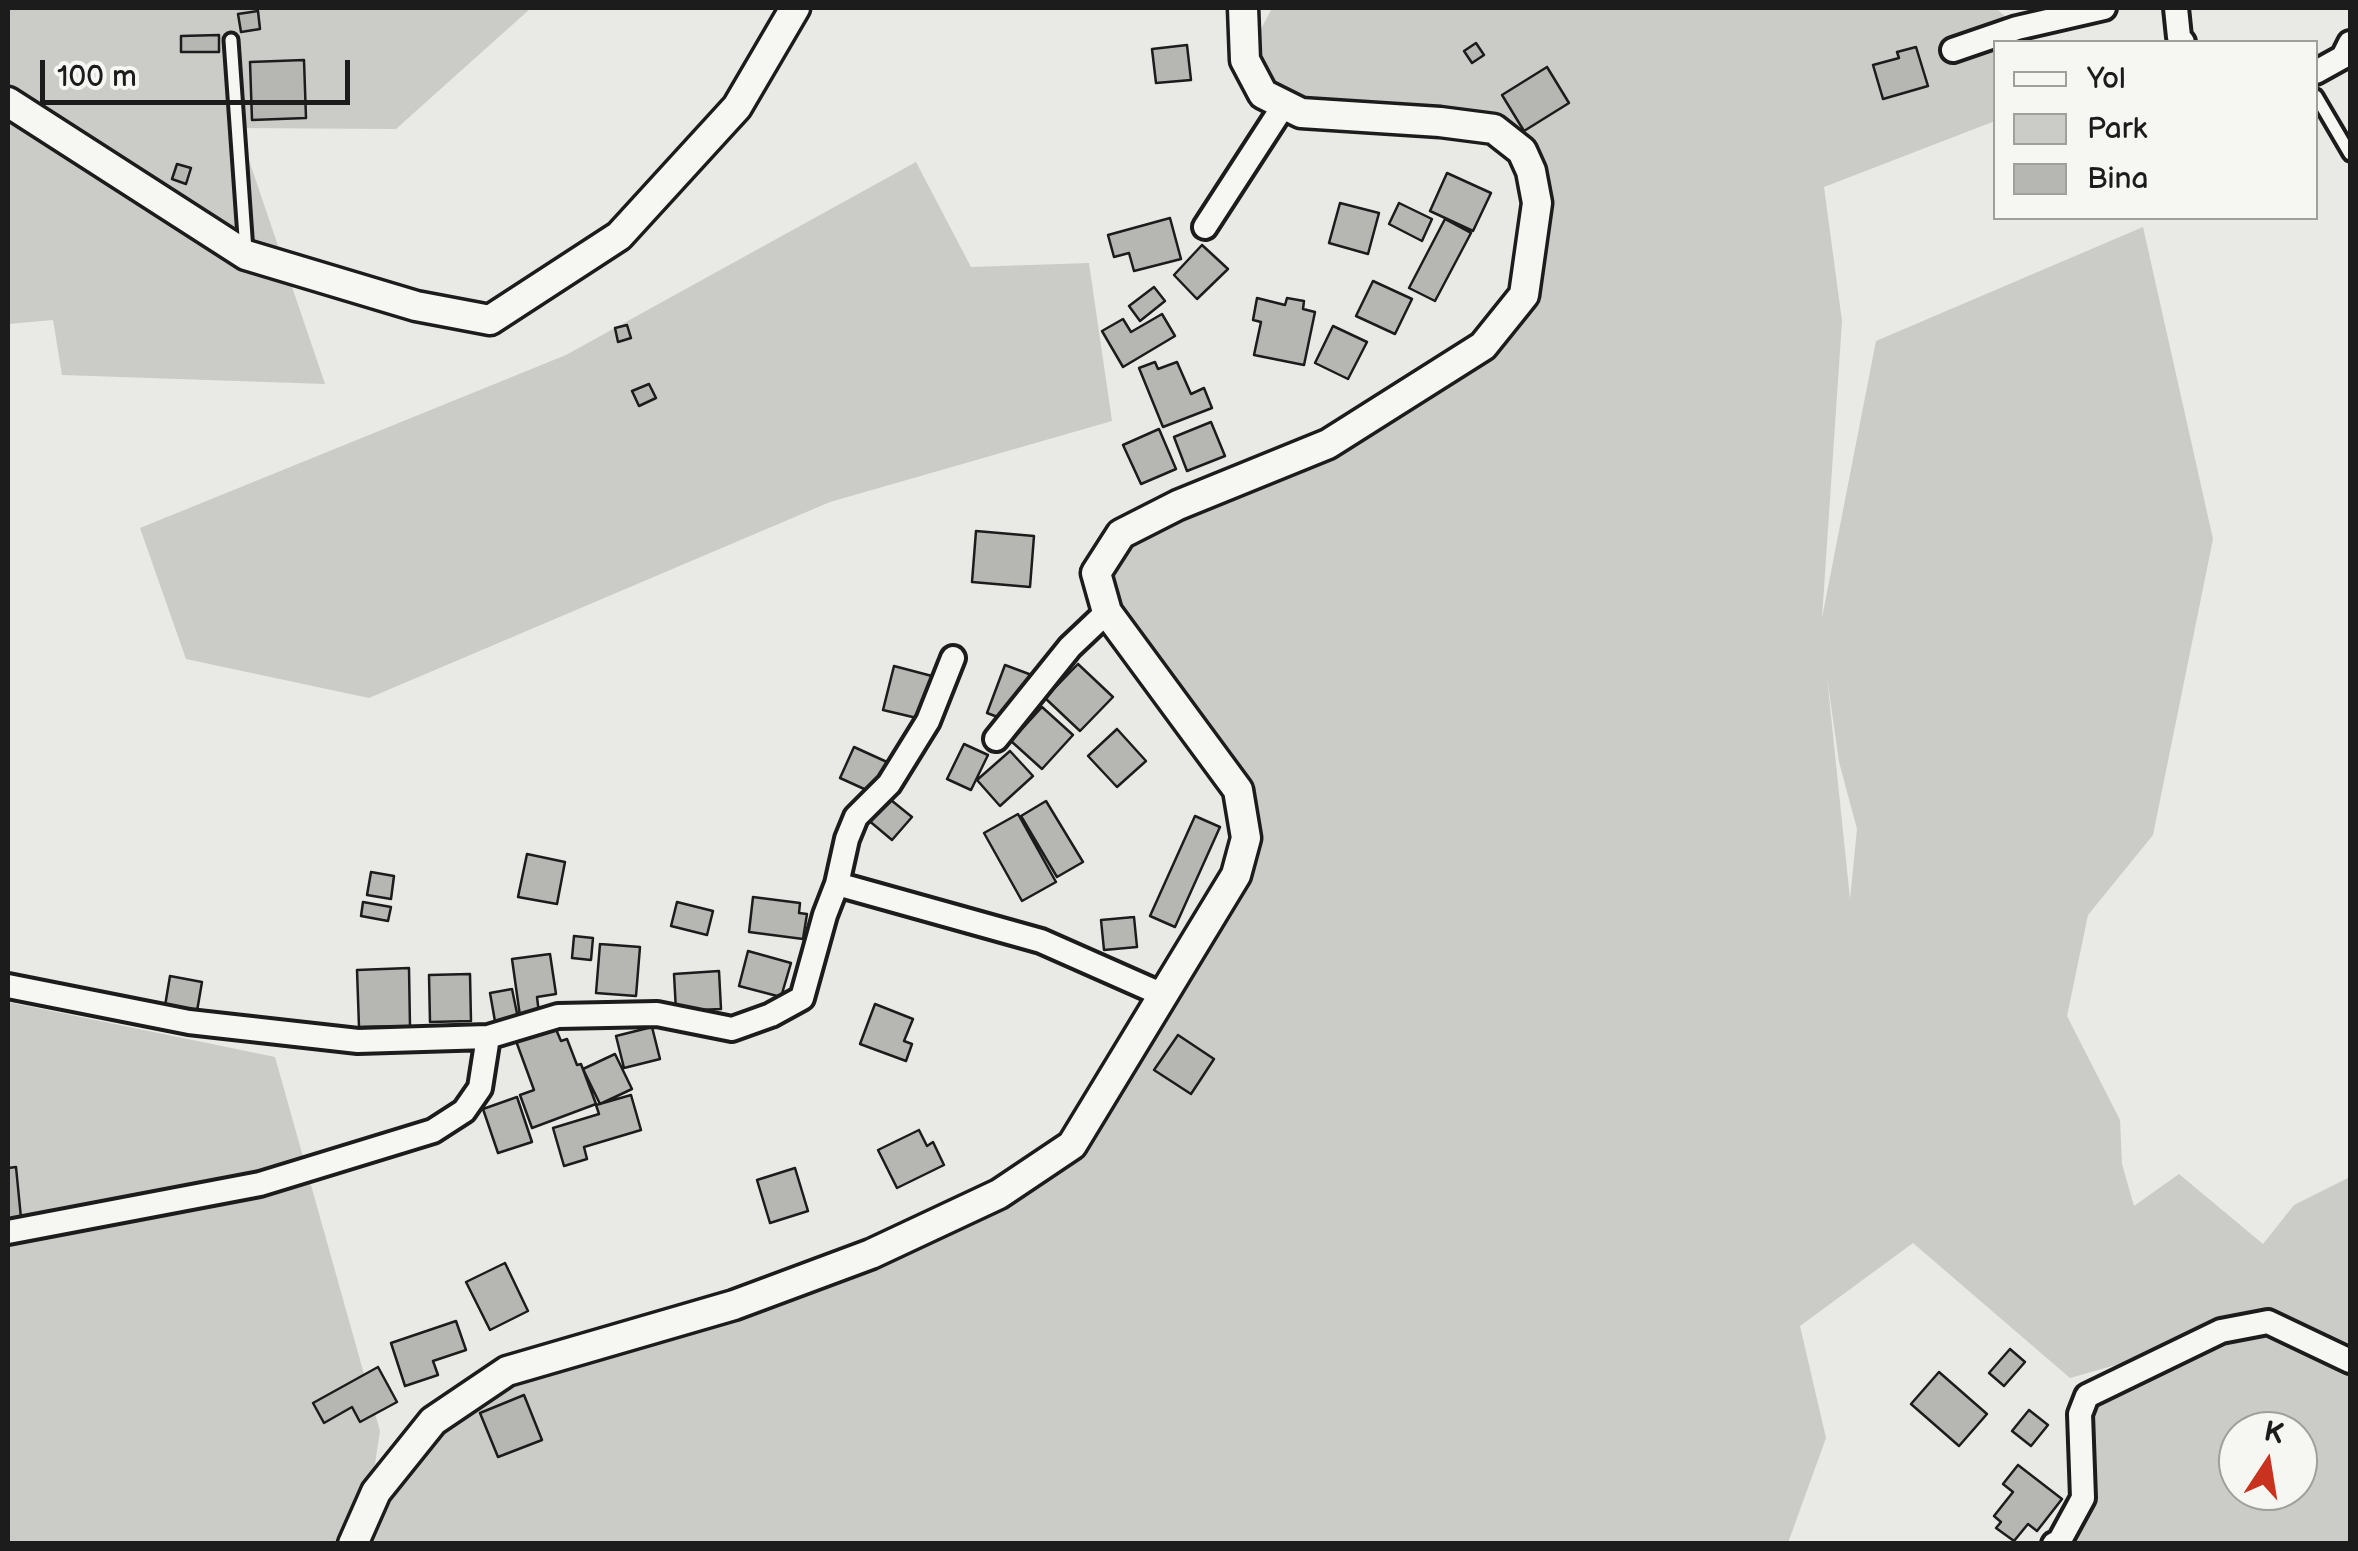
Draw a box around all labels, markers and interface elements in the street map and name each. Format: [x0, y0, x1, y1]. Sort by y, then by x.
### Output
scale bar [45, 40, 355, 102]
legend [1993, 40, 2318, 220]
text: 100 m [57, 59, 137, 95]
text: Yol [2087, 61, 2126, 97]
text: Park [2087, 111, 2147, 147]
text: Bina [2087, 161, 2148, 197]
north arrow [2218, 1411, 2318, 1511]
text: K [2261, 1415, 2287, 1451]

